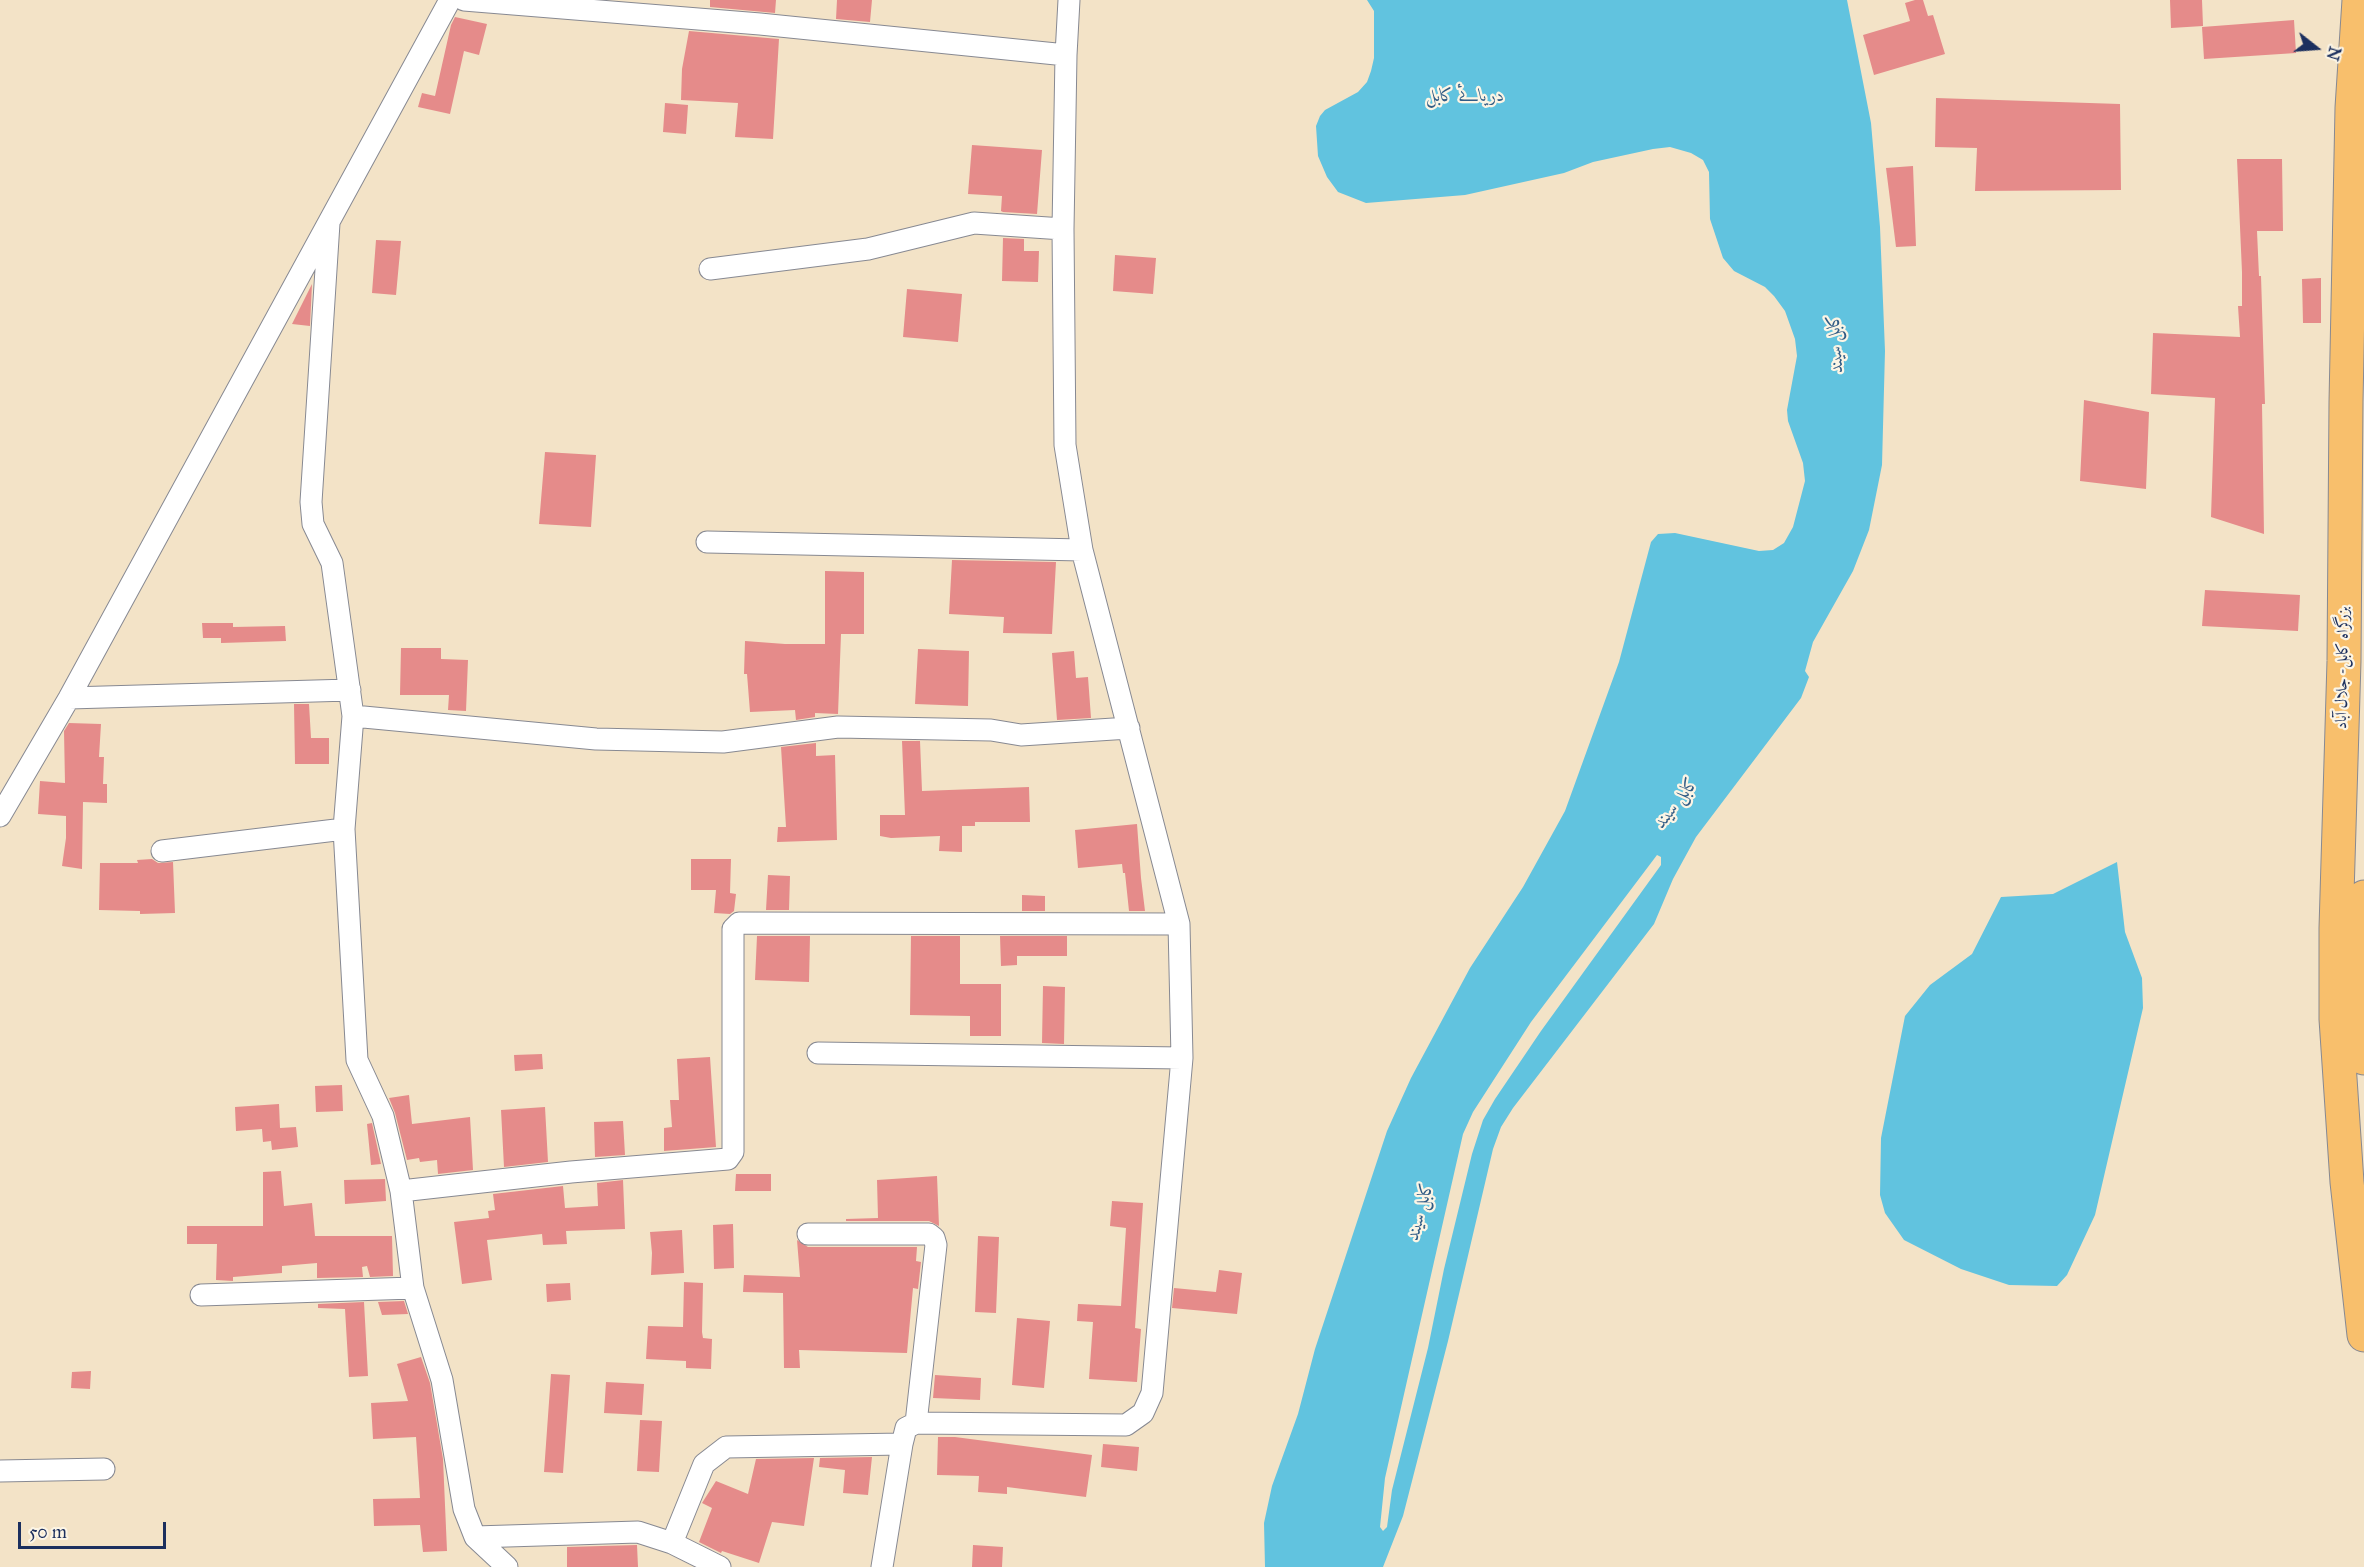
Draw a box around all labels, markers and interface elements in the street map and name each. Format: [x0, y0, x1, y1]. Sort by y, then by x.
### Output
north arrow [2286, 18, 2346, 78]
text: N [2323, 44, 2345, 63]
water label: دریائے کابل [1426, 86, 1504, 108]
water label: کابل سيند [1823, 312, 1849, 374]
street label: بزرگراه کابل- جلال آباد [2332, 607, 2354, 729]
water label: کابل سيند [1650, 773, 1704, 833]
water label: کابل سيند [1403, 1179, 1439, 1243]
scale bar [21, 1510, 170, 1548]
text: 50 m [29, 1521, 67, 1543]

